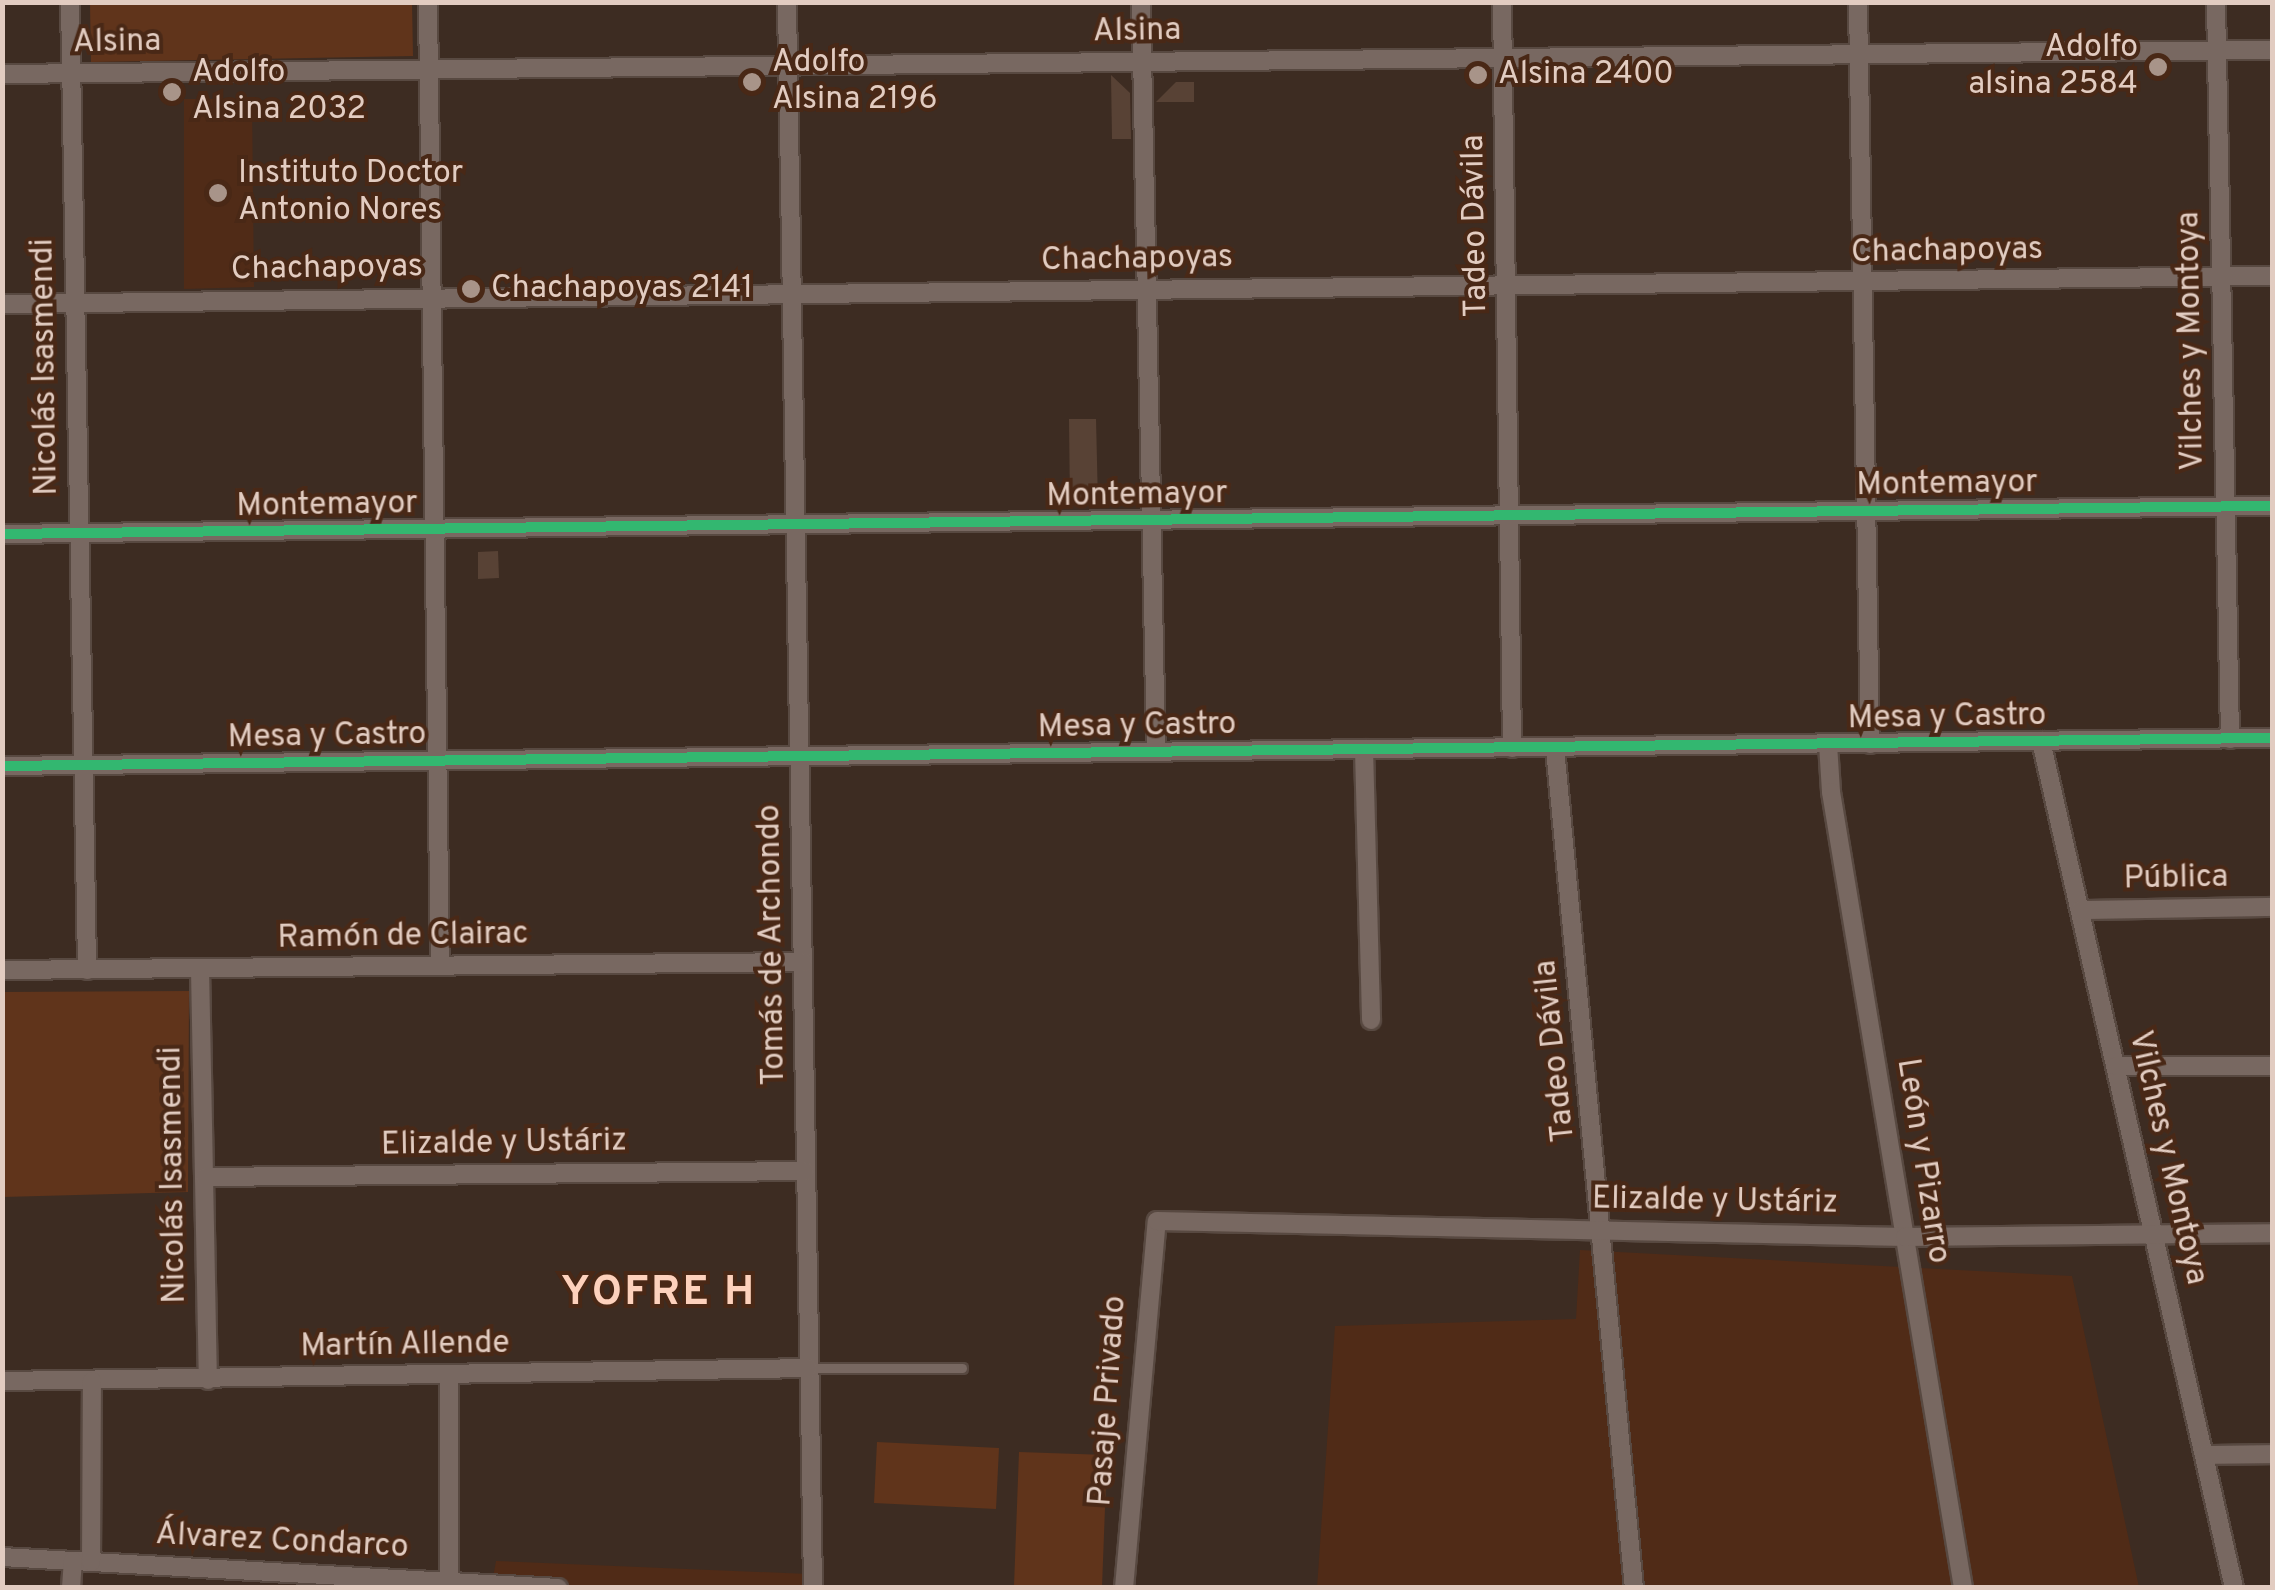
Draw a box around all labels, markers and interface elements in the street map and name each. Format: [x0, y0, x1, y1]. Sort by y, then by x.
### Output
street label: Alsina [1093, 12, 1181, 52]
street label: Alsina [73, 23, 161, 63]
place label: Adolfo alsina 2584 [1968, 30, 2138, 105]
place label: Adolfo Alsina 2196 [772, 45, 938, 120]
place label: Adolfo Alsina 2032 [192, 55, 366, 130]
place label: Alsina 2400 [1498, 56, 1674, 94]
marker: Adolfo alsina 2584 [2147, 56, 2169, 78]
marker: Alsina 2400 [1467, 64, 1489, 86]
marker: Adolfo Alsina 2196 [741, 71, 763, 93]
marker: Adolfo Alsina 2032 [161, 81, 183, 103]
street label: Tadeo Dávila [1455, 134, 1497, 318]
place label: Instituto Doctor Antonio Nores [238, 156, 463, 231]
marker: Instituto Doctor Antonio Nores [207, 182, 229, 204]
street label: Vilches y Montoya [2171, 211, 2213, 471]
street label: Chachapoyas [1851, 231, 2043, 273]
street label: Nicolás Isasmendi [25, 238, 67, 496]
street label: Chachapoyas [1041, 239, 1233, 281]
street label: Chachapoyas [231, 248, 423, 290]
place label: Chachapoyas 2141 [491, 270, 753, 308]
marker: Chachapoyas 2141 [460, 278, 482, 300]
street label: Montemayor [1856, 464, 2038, 506]
street label: Montemayor [1046, 475, 1228, 517]
street label: Montemayor [236, 485, 418, 527]
street label: Mesa y Castro [1847, 697, 2047, 739]
street label: Mesa y Castro [1037, 706, 1237, 748]
street label: Mesa y Castro [227, 716, 427, 758]
street label: Tomás de Archondo [751, 803, 795, 1087]
street label: Pública [2123, 859, 2229, 899]
street label: Ramón de Clairac [277, 916, 529, 958]
street label: Tadeo Dávila [1527, 958, 1585, 1144]
street label: Vilches y Montoya [2119, 1027, 2215, 1289]
street label: Nicolás Isasmendi [153, 1046, 195, 1304]
street label: León y Pizarro [1887, 1056, 1957, 1266]
street label: Elizalde y Ustáriz [381, 1123, 627, 1165]
street label: Elizalde y Ustáriz [1592, 1181, 1838, 1223]
district label: YOFRE H [561, 1269, 757, 1319]
street label: Pasaje Privado [1082, 1294, 1136, 1508]
street label: Martín Allende [299, 1325, 511, 1367]
street label: Álvarez Condarco [154, 1516, 410, 1568]

